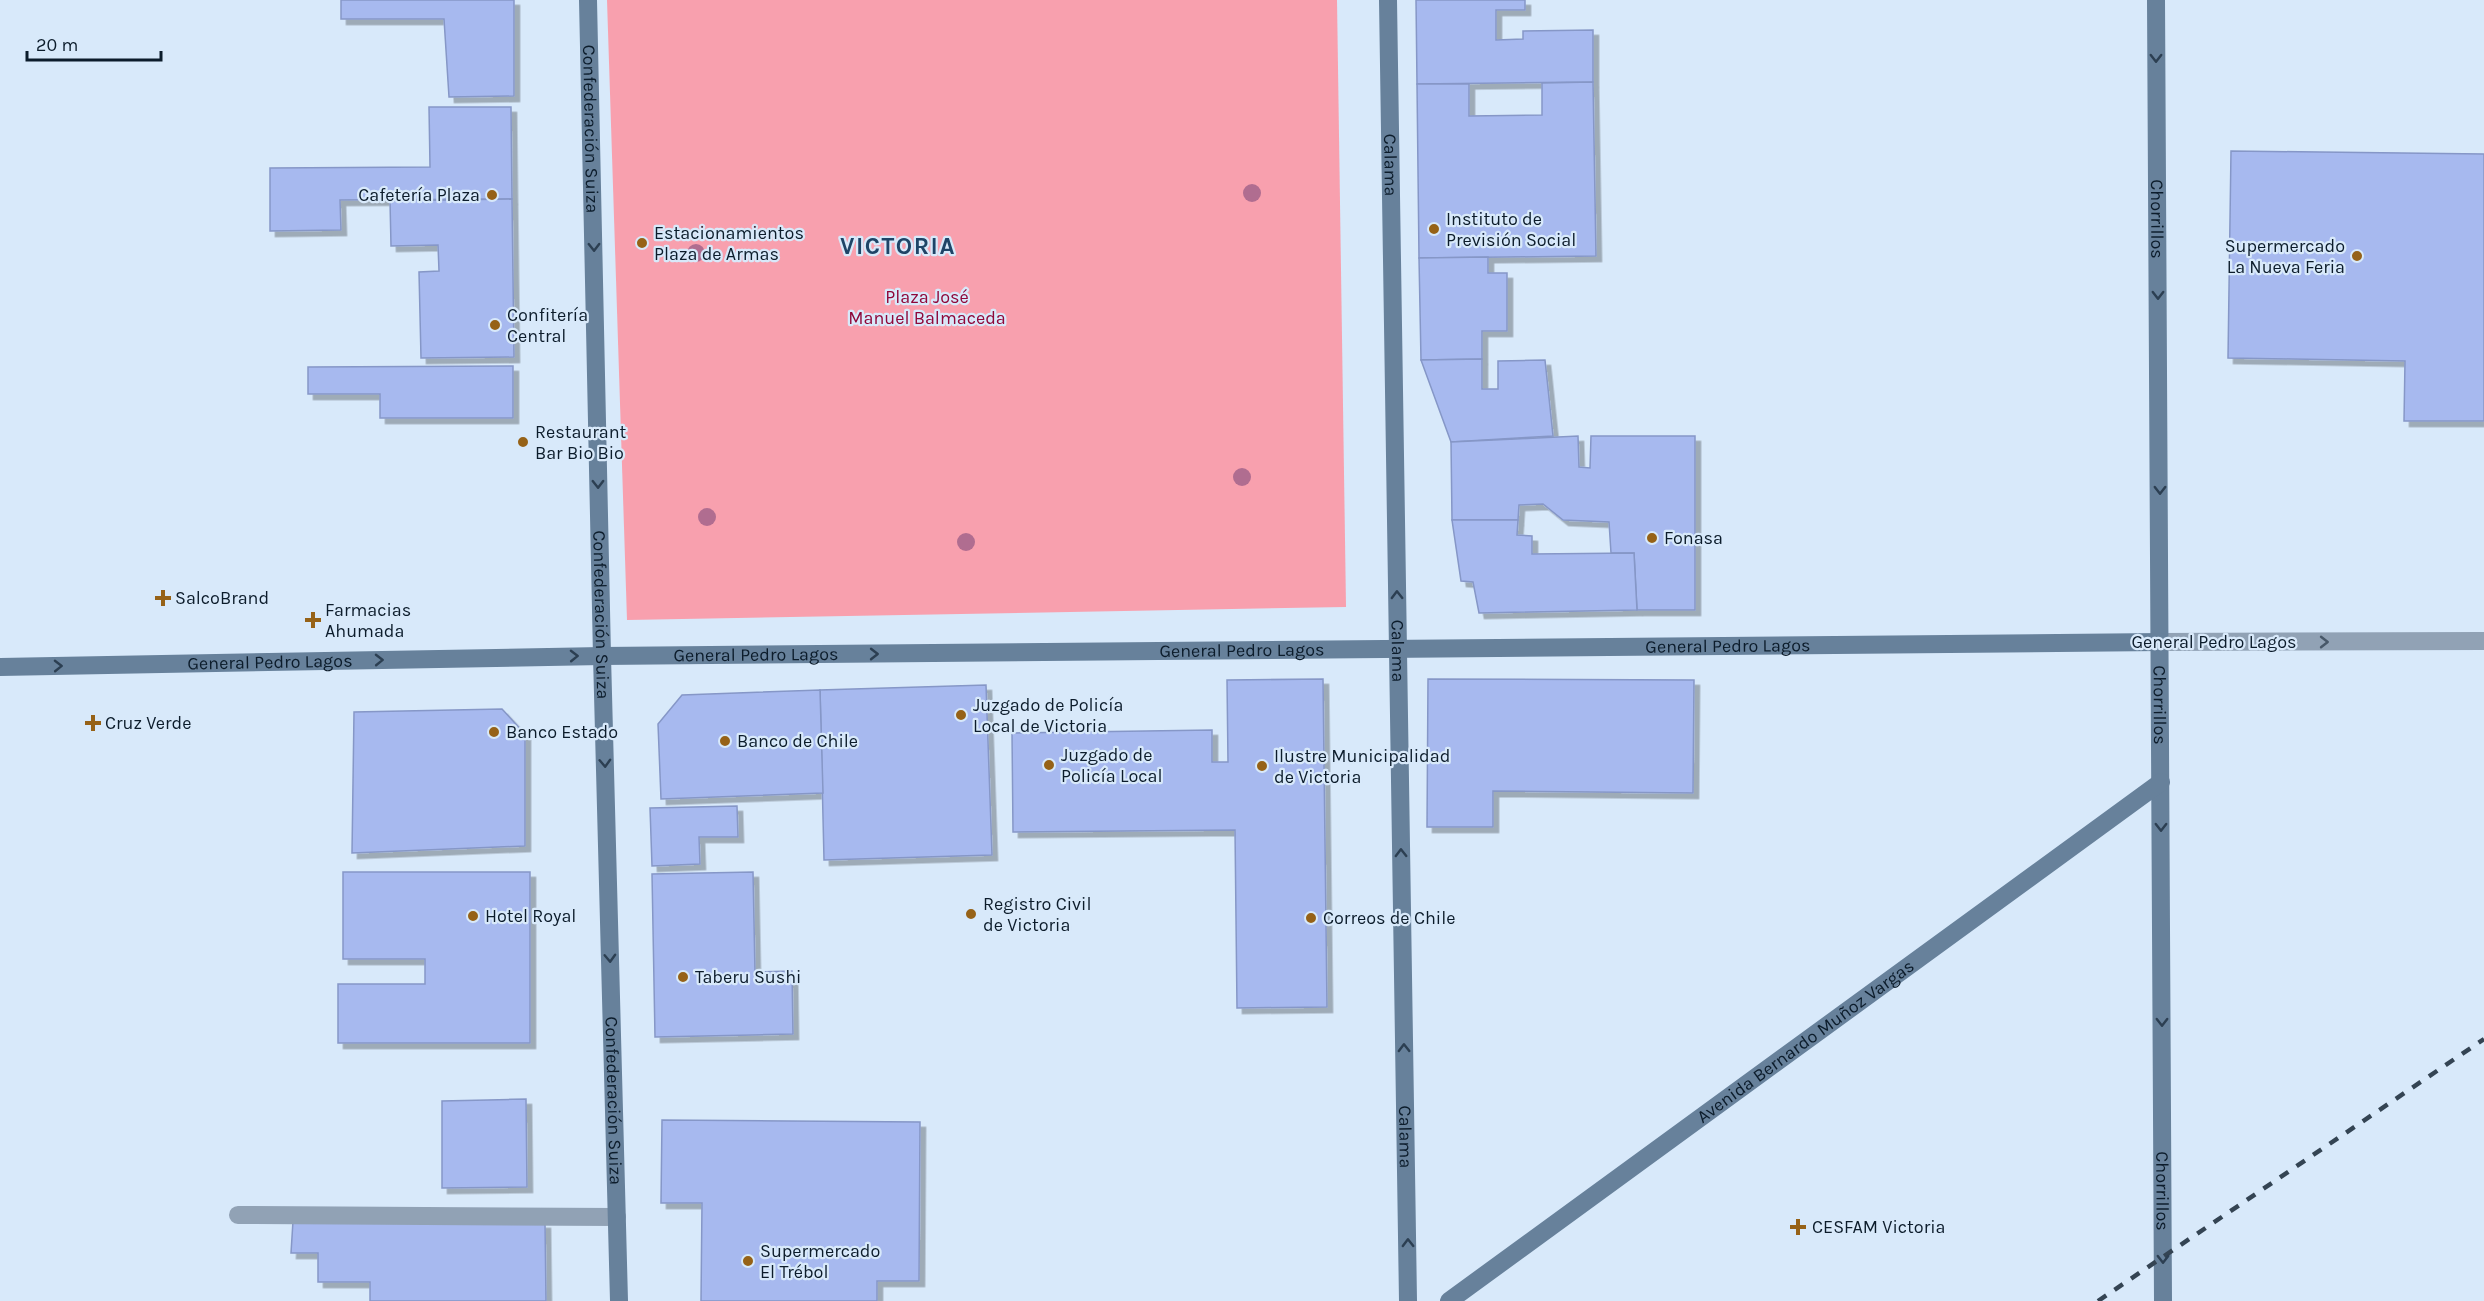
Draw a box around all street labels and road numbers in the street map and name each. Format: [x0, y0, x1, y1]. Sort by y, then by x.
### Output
street label: Confederación Suiza [578, 44, 604, 214]
street label: Calama [1379, 133, 1402, 196]
street label: Chorrillos [2146, 179, 2168, 259]
street label: Confederación Suiza [588, 530, 614, 700]
street label: Calama [1387, 619, 1409, 682]
street label: General Pedro Lagos [2132, 631, 2296, 653]
street label: General Pedro Lagos [1645, 634, 1810, 658]
street label: General Pedro Lagos [1159, 639, 1325, 662]
street label: General Pedro Lagos [673, 643, 839, 666]
street label: General Pedro Lagos [187, 650, 353, 675]
street label: Chorrillos [2149, 665, 2171, 745]
street label: Avenida Bernardo Muñoz Vargas [1692, 955, 1918, 1128]
street label: Confederación Suiza [601, 1016, 627, 1185]
street label: Calama [1394, 1105, 1417, 1168]
street label: Chorrillos [2151, 1151, 2174, 1231]

